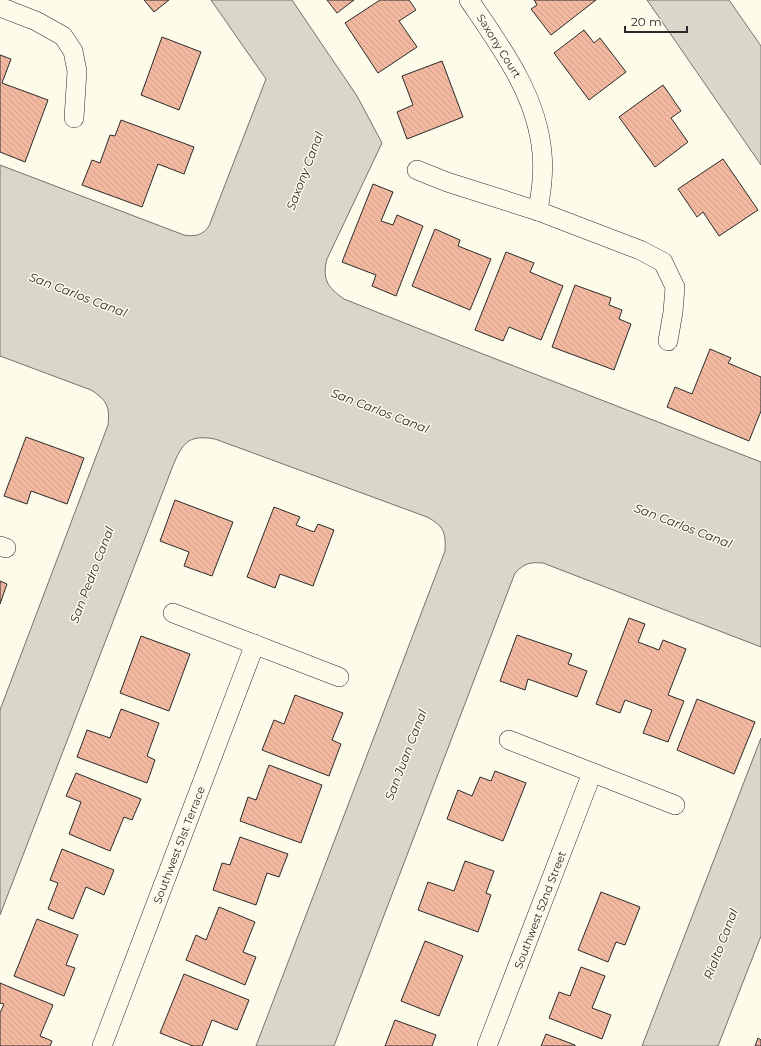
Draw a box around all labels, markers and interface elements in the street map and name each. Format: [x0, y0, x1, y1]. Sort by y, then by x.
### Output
scale bar [625, 8, 687, 34]
street label: Saxony Court [474, 11, 525, 81]
text: 20 m [631, 14, 662, 29]
water label: Saxony Canal [283, 129, 327, 212]
water label: San Carlos Canal [27, 269, 130, 320]
water label: San Carlos Canal [329, 385, 432, 436]
water label: San Carlos Canal [632, 500, 735, 551]
water label: San Pedro Canal [66, 524, 117, 625]
water label: San Juan Canal [381, 707, 430, 802]
street label: Southwest 51st Terrace [150, 784, 208, 906]
street label: Southwest 52nd Street [511, 849, 569, 971]
water label: Rialto Canal [700, 906, 741, 981]

